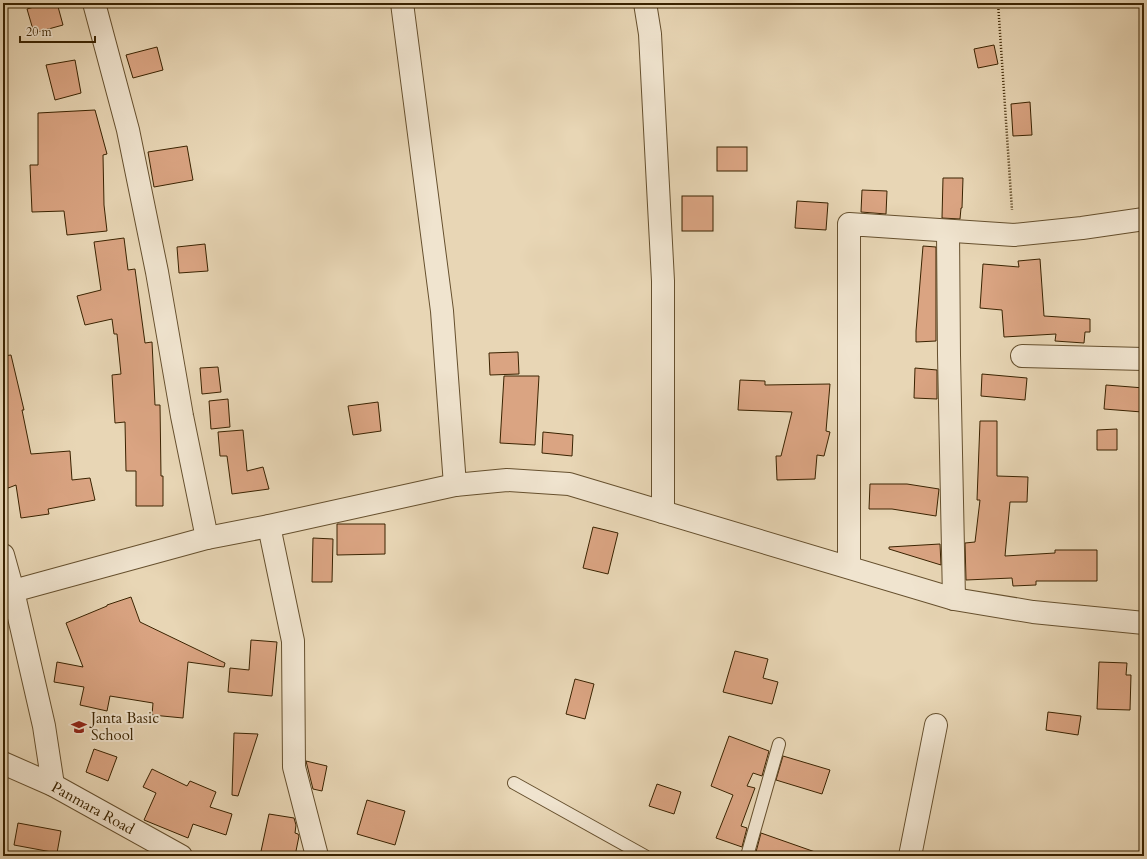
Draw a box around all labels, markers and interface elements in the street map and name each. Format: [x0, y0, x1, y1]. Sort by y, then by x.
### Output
scale bar [20, 18, 95, 44]
text: 20 m [26, 24, 53, 40]
place label: Janta Basic School [89, 708, 159, 745]
school or university icon: Janta Basic School [70, 718, 88, 736]
street label: Panmara Road [48, 777, 138, 839]

